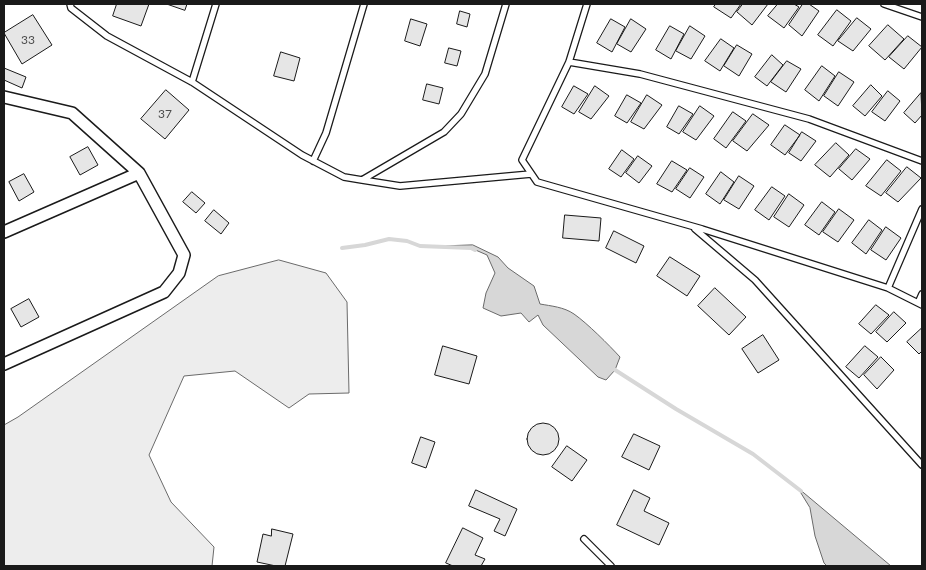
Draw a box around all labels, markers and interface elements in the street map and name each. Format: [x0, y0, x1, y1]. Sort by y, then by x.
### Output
house number: 33 [21, 33, 35, 47]
house number: 37 [158, 107, 172, 121]

